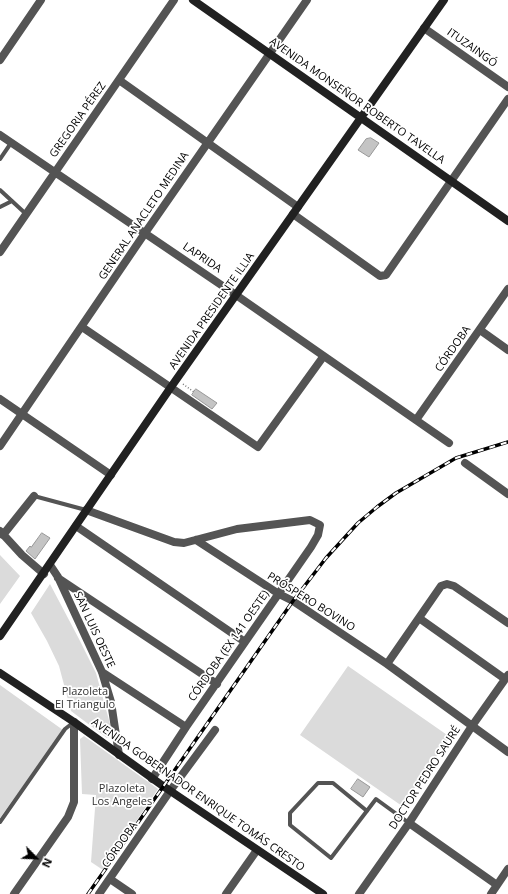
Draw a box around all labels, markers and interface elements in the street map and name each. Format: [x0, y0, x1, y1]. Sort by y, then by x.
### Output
street label: ITUZAINGÓ [444, 26, 500, 70]
street label: AVENIDA MONSEÑOR ROBERTO TAVELLA [267, 35, 447, 167]
street label: GREGORIA PÉREZ [47, 80, 109, 160]
street label: GENERAL ANACLETO MEDINA [96, 149, 192, 283]
street label: LAPRIDA [180, 240, 224, 276]
street label: AVENIDA PRESIDENTE ILLIA [167, 250, 257, 372]
street label: CÓRDOBA [432, 324, 474, 374]
street label: PRÓSPERO BOVINO [265, 570, 357, 634]
street label: CÓRDOBA (EX 141 OESTE) [186, 588, 272, 704]
street label: SAN LUIS OESTE [71, 590, 117, 670]
park label: Plazoleta El Triangulo [55, 685, 115, 711]
street label: AVENIDA GOBERNADOR ENRIQUE TOMÁS CRESTO [89, 716, 307, 874]
street label: DOCTOR PEDRO SAURÉ [387, 724, 463, 832]
park label: Plazoleta Los Angeles [92, 782, 152, 808]
street label: CÓRDOBA [99, 820, 141, 870]
north arrow [16, 838, 56, 878]
text: N [39, 856, 56, 870]

